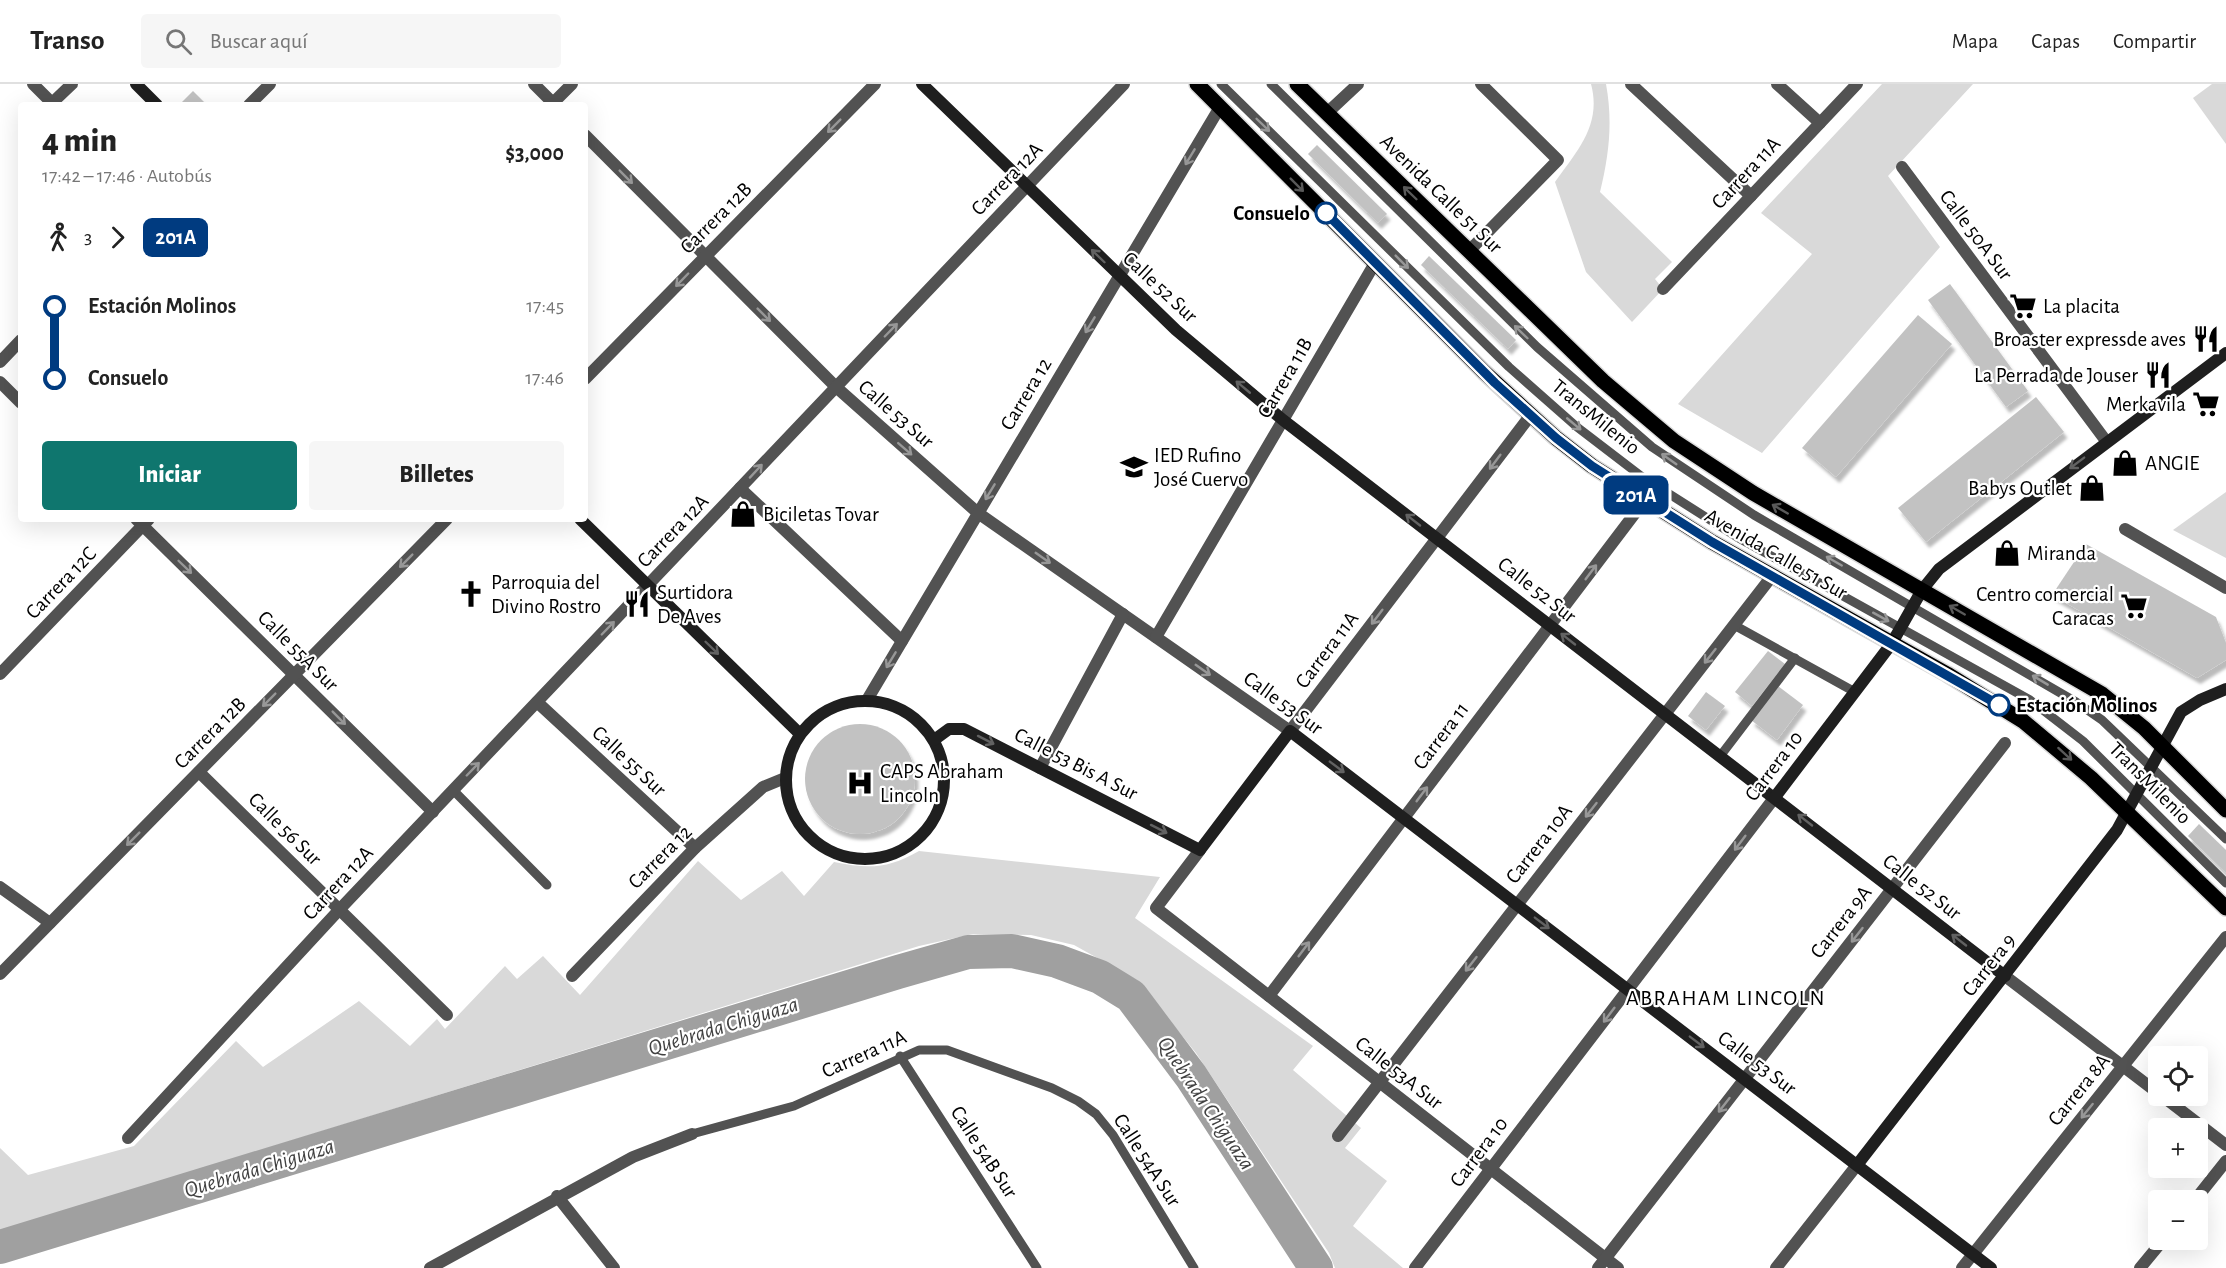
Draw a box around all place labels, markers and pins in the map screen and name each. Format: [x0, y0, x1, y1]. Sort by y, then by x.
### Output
marker: Consuelo [1315, 202, 1337, 224]
place label: Consuelo [1233, 203, 1310, 224]
supermarket icon: La placita [2008, 291, 2038, 321]
place label: La placita [2043, 296, 2120, 317]
restaurant icon: Broaster expressde aves [2191, 324, 2221, 354]
place label: Broaster expressde aves [1993, 329, 2186, 350]
restaurant icon: La Perrada de Jouser [2143, 360, 2173, 390]
place label: La Perrada de Jouser [1974, 365, 2138, 386]
supermarket icon: Merkavila [2191, 389, 2221, 419]
place label: Merkavila [2106, 394, 2186, 415]
place label: IED Rufino José Cuervo [1154, 445, 1248, 490]
shop icon: ANGIE [2110, 448, 2140, 478]
school or university icon: IED Rufino José Cuervo [1119, 452, 1149, 482]
place label: ANGIE [2145, 453, 2199, 474]
shop icon: Babys Outlet [2077, 473, 2107, 503]
place label: Babys Outlet [1968, 478, 2072, 499]
shop icon: Biciletas Tovar [728, 499, 758, 529]
place label: Biciletas Tovar [763, 504, 879, 525]
shop icon: Miranda [1992, 538, 2022, 568]
place label: Miranda [2027, 543, 2096, 564]
place label: Parroquia del Divino Rostro [491, 572, 601, 617]
church icon: Parroquia del Divino Rostro [456, 579, 486, 609]
place label: Surtidora De Aves [657, 582, 734, 627]
place label: Centro comercial Caracas [1976, 584, 2114, 629]
restaurant icon: Surtidora De Aves [622, 589, 652, 619]
supermarket icon: Centro comercial Caracas [2119, 591, 2149, 621]
marker: Estación Molinos [1988, 694, 2010, 716]
place label: Estación Molinos [2016, 695, 2157, 716]
place label: CAPS Abraham Lincoln [880, 761, 1004, 806]
hospital icon: CAPS Abraham Lincoln [845, 768, 875, 798]

